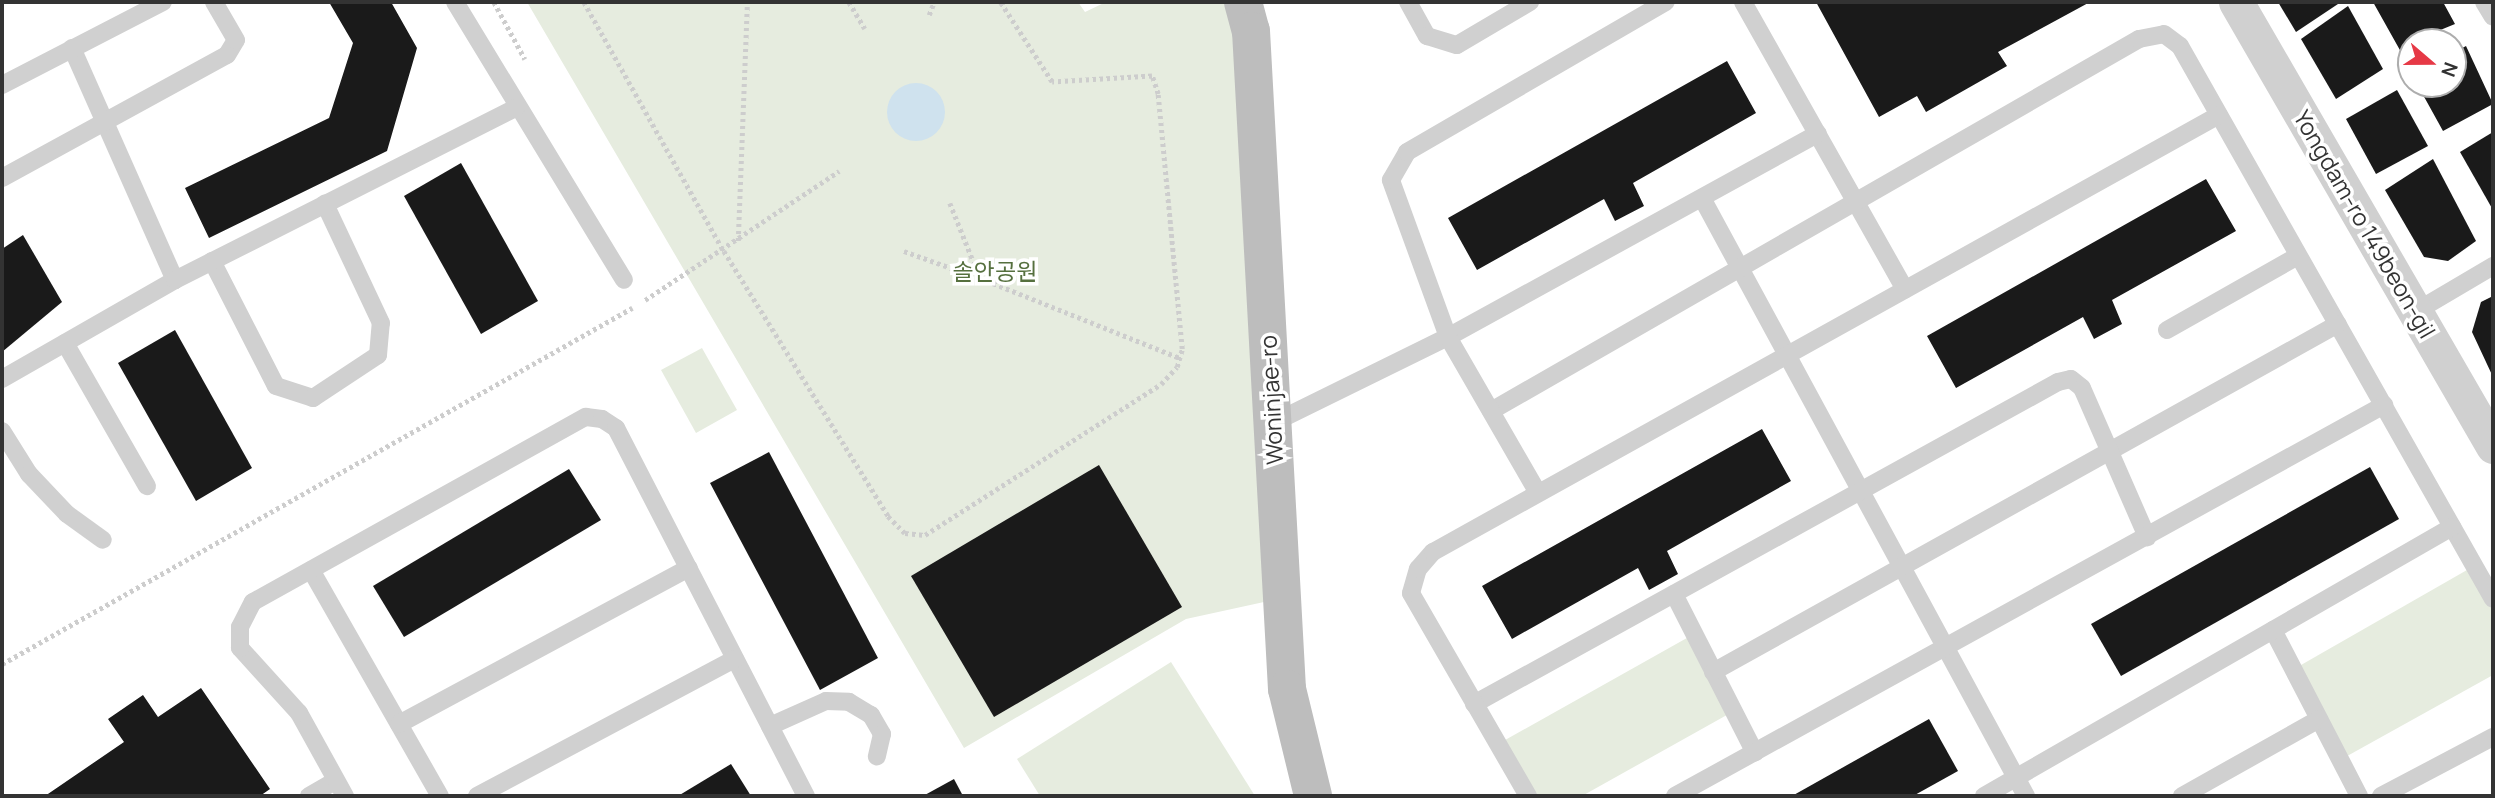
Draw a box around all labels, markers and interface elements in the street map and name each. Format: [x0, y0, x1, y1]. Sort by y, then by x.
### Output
north arrow [2397, 28, 2467, 98]
text: N [2435, 59, 2464, 80]
street label: Yongdam-ro 149beon-gil [2288, 105, 2442, 343]
park label: 솔안공원 [953, 257, 1037, 285]
street label: Woninjae-ro [1254, 334, 1288, 466]

